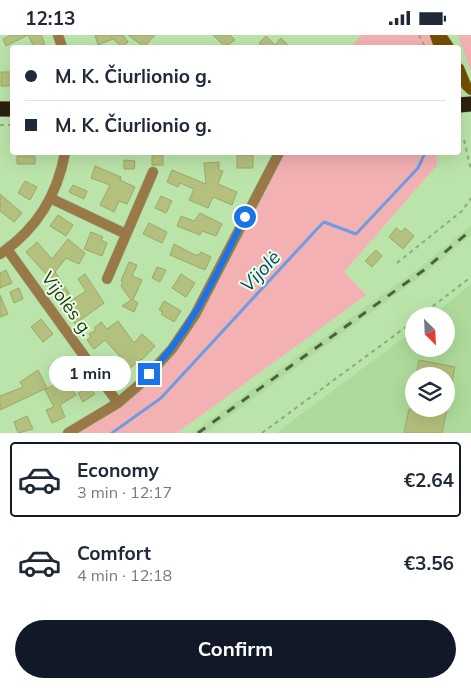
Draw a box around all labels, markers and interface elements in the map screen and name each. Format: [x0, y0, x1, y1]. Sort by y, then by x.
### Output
text: 12:13 [25, 6, 75, 30]
text: M. K. Čiurlionio g. [55, 64, 212, 88]
text: M. K. Čiurlionio g. [55, 113, 212, 137]
route start [234, 206, 256, 228]
water label: Vijolė [235, 245, 285, 297]
street label: Vijolės g. [36, 267, 98, 340]
north arrow [405, 307, 455, 357]
map controls [405, 307, 455, 417]
callout: 1 min [49, 357, 132, 391]
text: 1 min [69, 363, 111, 383]
route end [138, 363, 160, 385]
button: layers [405, 367, 455, 417]
icon: car [17, 457, 62, 502]
text: Economy [77, 458, 159, 482]
text: €2.64 [404, 468, 454, 492]
text: 3 min · 12:17 [77, 482, 172, 502]
icon: car [17, 540, 62, 585]
text: Comfort [77, 541, 151, 565]
text: €3.56 [404, 551, 454, 575]
text: 4 min · 12:18 [77, 565, 172, 585]
button: Confirm [15, 620, 456, 678]

